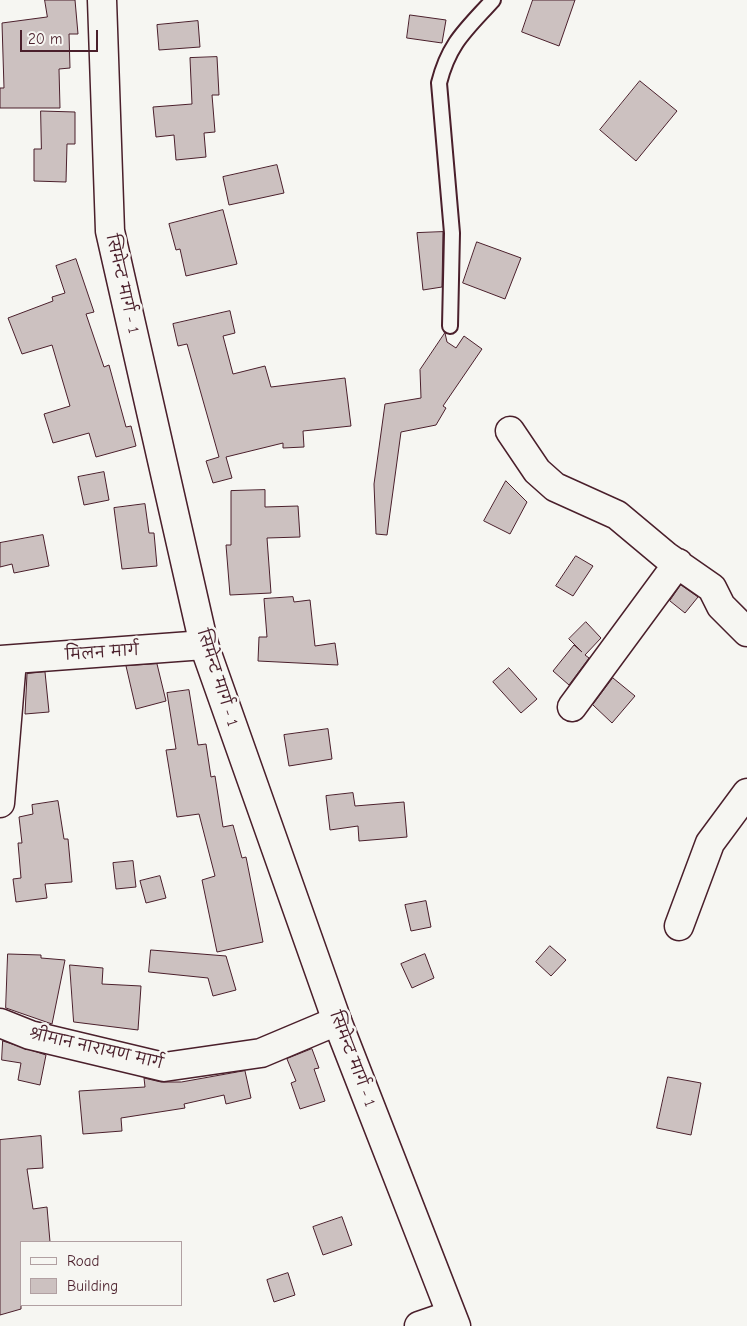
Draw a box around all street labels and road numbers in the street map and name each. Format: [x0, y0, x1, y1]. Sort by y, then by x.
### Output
street label: सिमेन्ट मार्ग - 1 [102, 233, 142, 335]
street label: सिमेन्ट मार्ग - 1 [193, 627, 241, 729]
street label: मिलन मार्ग [64, 641, 140, 665]
street label: सिमेन्ट मार्ग - 1 [326, 1009, 378, 1109]
street label: श्रीमान नारायण मार्ग [27, 1025, 165, 1073]

